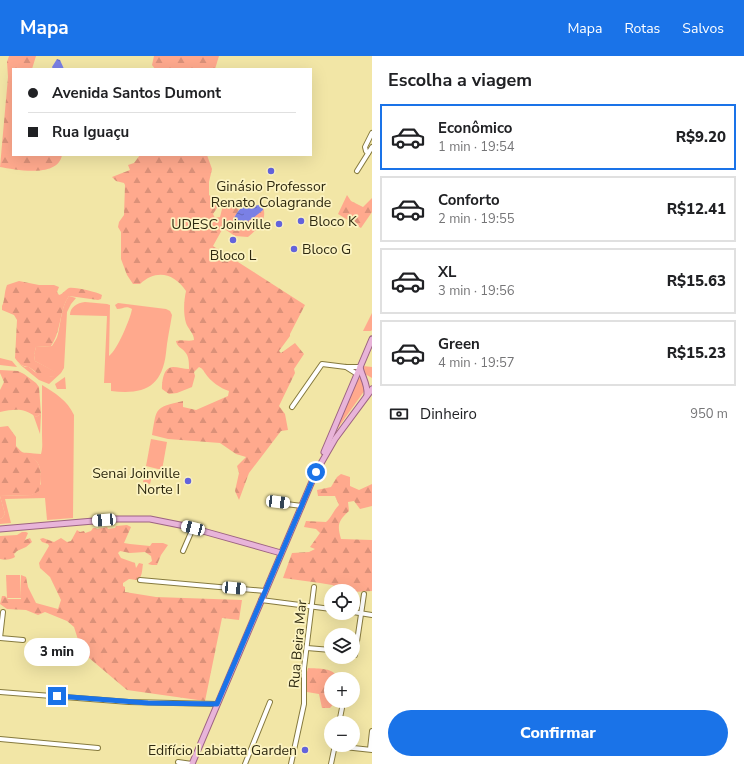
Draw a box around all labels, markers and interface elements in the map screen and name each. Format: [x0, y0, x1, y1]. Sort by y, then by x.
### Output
text: Mapa [20, 15, 69, 41]
text: Mapa [567, 19, 602, 38]
text: Rotas [624, 19, 660, 38]
text: Salvos [682, 19, 724, 38]
text: Escolha a viagem [388, 68, 532, 92]
text: Avenida Santos Dumont [52, 83, 221, 103]
text: Econômico [438, 118, 512, 138]
icon: car [390, 119, 426, 155]
text: Rua Iguaçu [52, 122, 129, 142]
text: R$9.20 [676, 127, 726, 147]
text: 1 min · 19:54 [438, 138, 514, 156]
marker: Ginásio Professor Renato Colagrande [266, 166, 276, 176]
place label: Ginásio Professor Renato Colagrande [211, 177, 331, 212]
text: Conforto [438, 190, 500, 210]
icon: car [390, 191, 426, 227]
text: R$12.41 [667, 199, 726, 219]
text: 2 min · 19:55 [438, 210, 514, 228]
place label: Bloco K [309, 212, 357, 231]
place label: UDESC Joinville [171, 215, 271, 234]
marker: Bloco K [296, 216, 306, 226]
marker: UDESC Joinville [274, 219, 284, 229]
marker: Bloco L [228, 235, 238, 245]
place label: Bloco G [302, 240, 351, 259]
marker: Bloco G [289, 244, 299, 254]
place label: Bloco L [210, 246, 257, 265]
text: XL [438, 262, 457, 282]
icon: car [390, 263, 426, 299]
text: R$15.63 [667, 271, 726, 291]
text: 3 min · 19:56 [438, 282, 514, 300]
text: Green [438, 334, 480, 354]
icon: car [390, 335, 426, 371]
text: R$15.23 [667, 343, 726, 363]
text: 4 min · 19:57 [438, 354, 514, 372]
icon: cash [388, 403, 410, 425]
text: Dinheiro [420, 404, 477, 424]
text: 950 m [690, 405, 728, 423]
route start [307, 463, 325, 481]
place label: Senai Joinville Norte I [92, 464, 180, 499]
marker: Senai Joinville Norte I [183, 476, 193, 486]
car [265, 495, 291, 509]
car [92, 513, 116, 527]
car [180, 519, 206, 537]
car [222, 581, 246, 595]
map controls [324, 584, 360, 752]
button: locate [324, 584, 360, 620]
street label: Rua Beira Mar [285, 599, 311, 689]
button: layers [324, 628, 360, 664]
callout: 3 min [24, 638, 90, 666]
text: 3 min [40, 643, 74, 661]
button: + [324, 672, 360, 708]
route end [48, 687, 66, 705]
button: Confirmar [388, 710, 728, 756]
button: − [324, 716, 360, 752]
place label: Edifício Labiatta Garden [148, 741, 297, 760]
marker: Edifício Labiatta Garden [300, 745, 310, 755]

